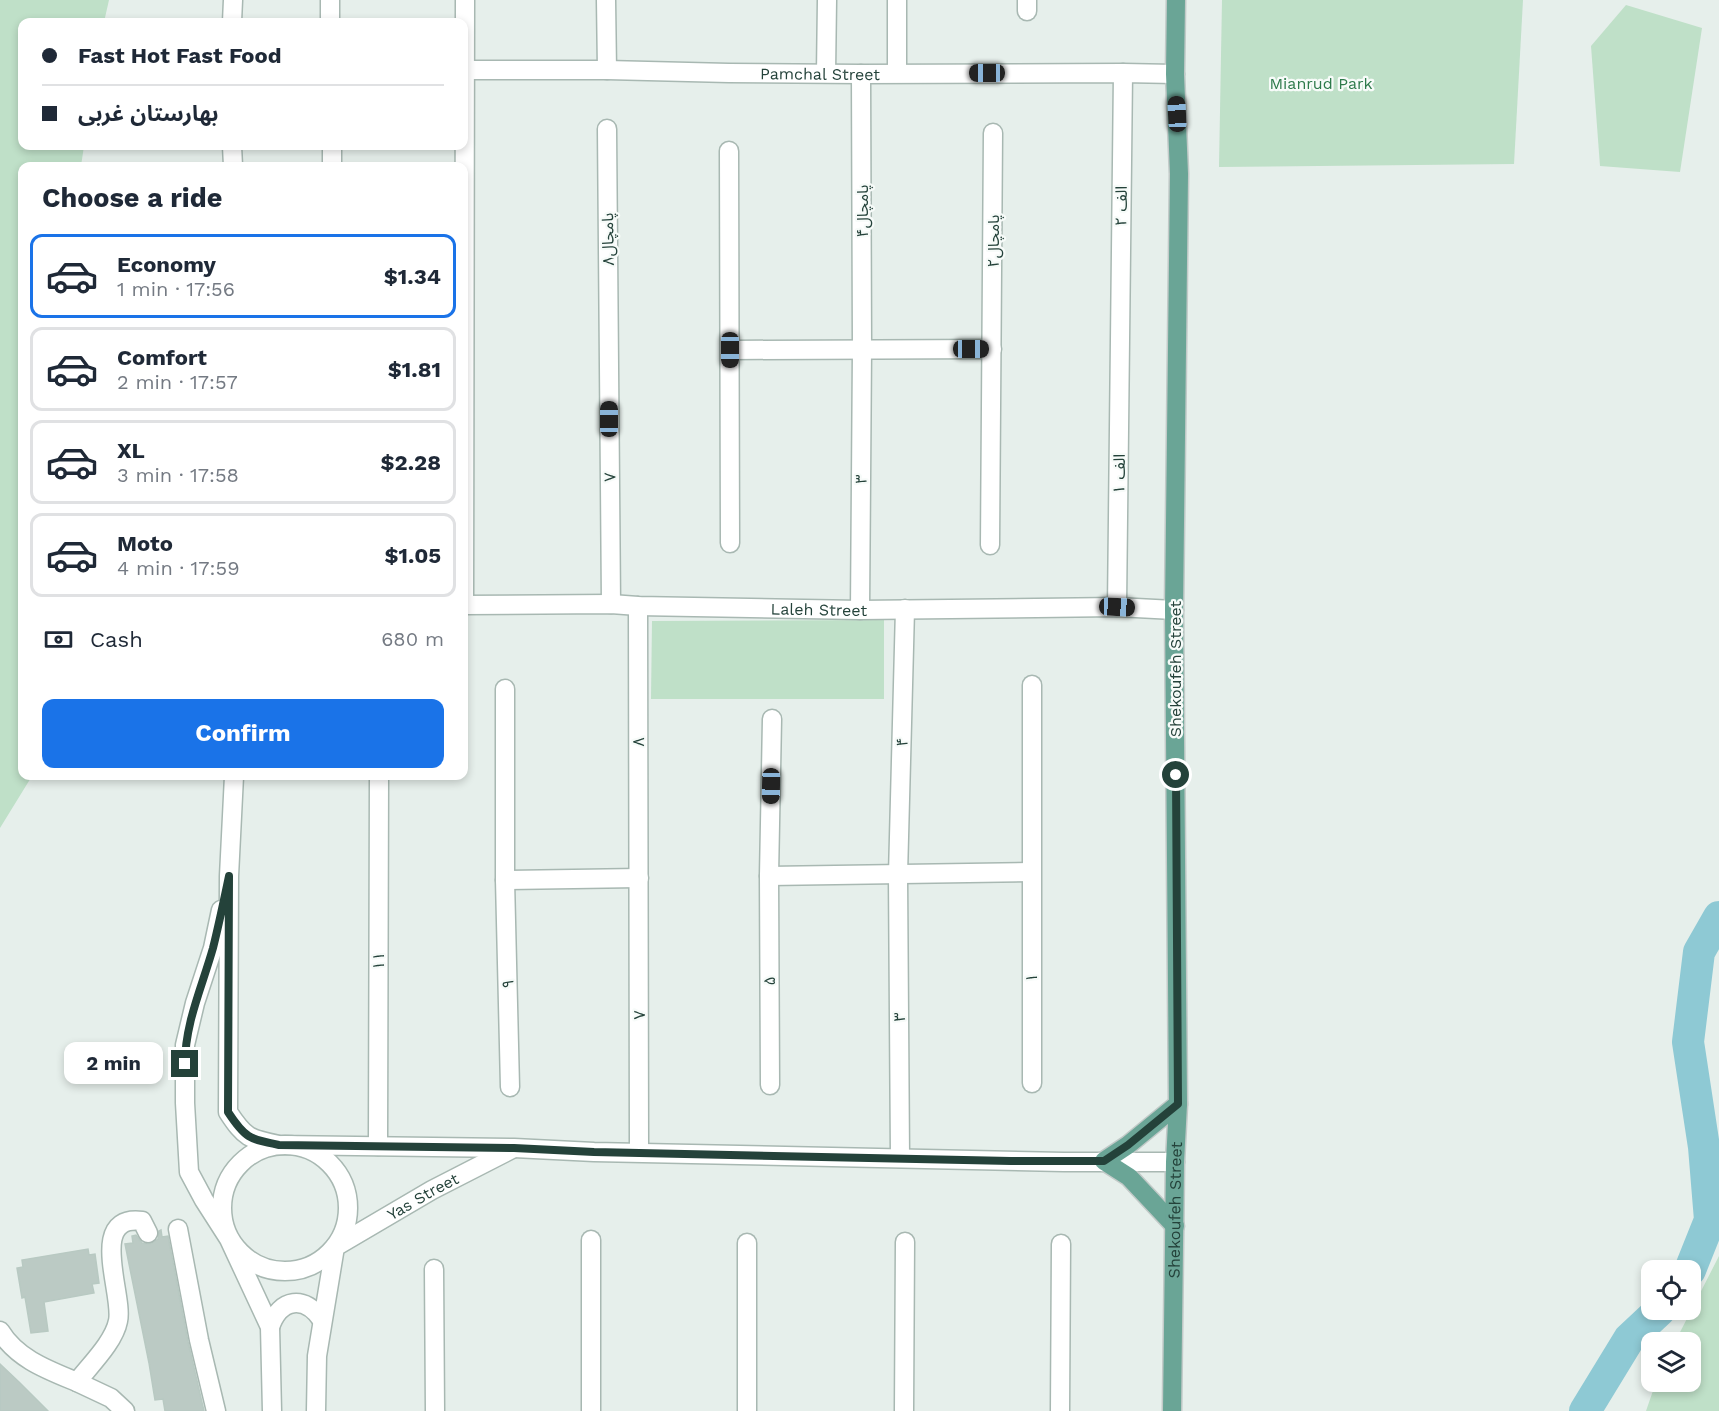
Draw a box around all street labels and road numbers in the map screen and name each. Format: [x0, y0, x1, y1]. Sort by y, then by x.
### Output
street label: Pamchal Street [760, 64, 880, 84]
street label: پامچال۴ [853, 185, 873, 237]
street label: ۲ الف [1111, 186, 1131, 226]
street label: پامچال۸ [598, 212, 619, 266]
street label: پامچال۲ [984, 215, 1004, 267]
street label: ۱ الف [1109, 454, 1129, 494]
street label: ۷ [600, 472, 620, 482]
street label: ۳ [851, 474, 871, 484]
street label: Laleh Street [771, 599, 867, 620]
street label: Shekoufeh Street [1166, 600, 1185, 737]
street label: ۸ [629, 737, 648, 747]
street label: ۴ [892, 737, 912, 747]
street label: ۱۱ [369, 952, 388, 970]
street label: ۱ [1022, 973, 1041, 983]
street label: ۵ [760, 976, 779, 986]
street label: ۹ [498, 979, 518, 989]
street label: ۷ [630, 1010, 649, 1020]
street label: ۳ [890, 1012, 909, 1022]
street label: Shekoufeh Street [1164, 1141, 1186, 1278]
street label: Yas Street [384, 1168, 462, 1224]

